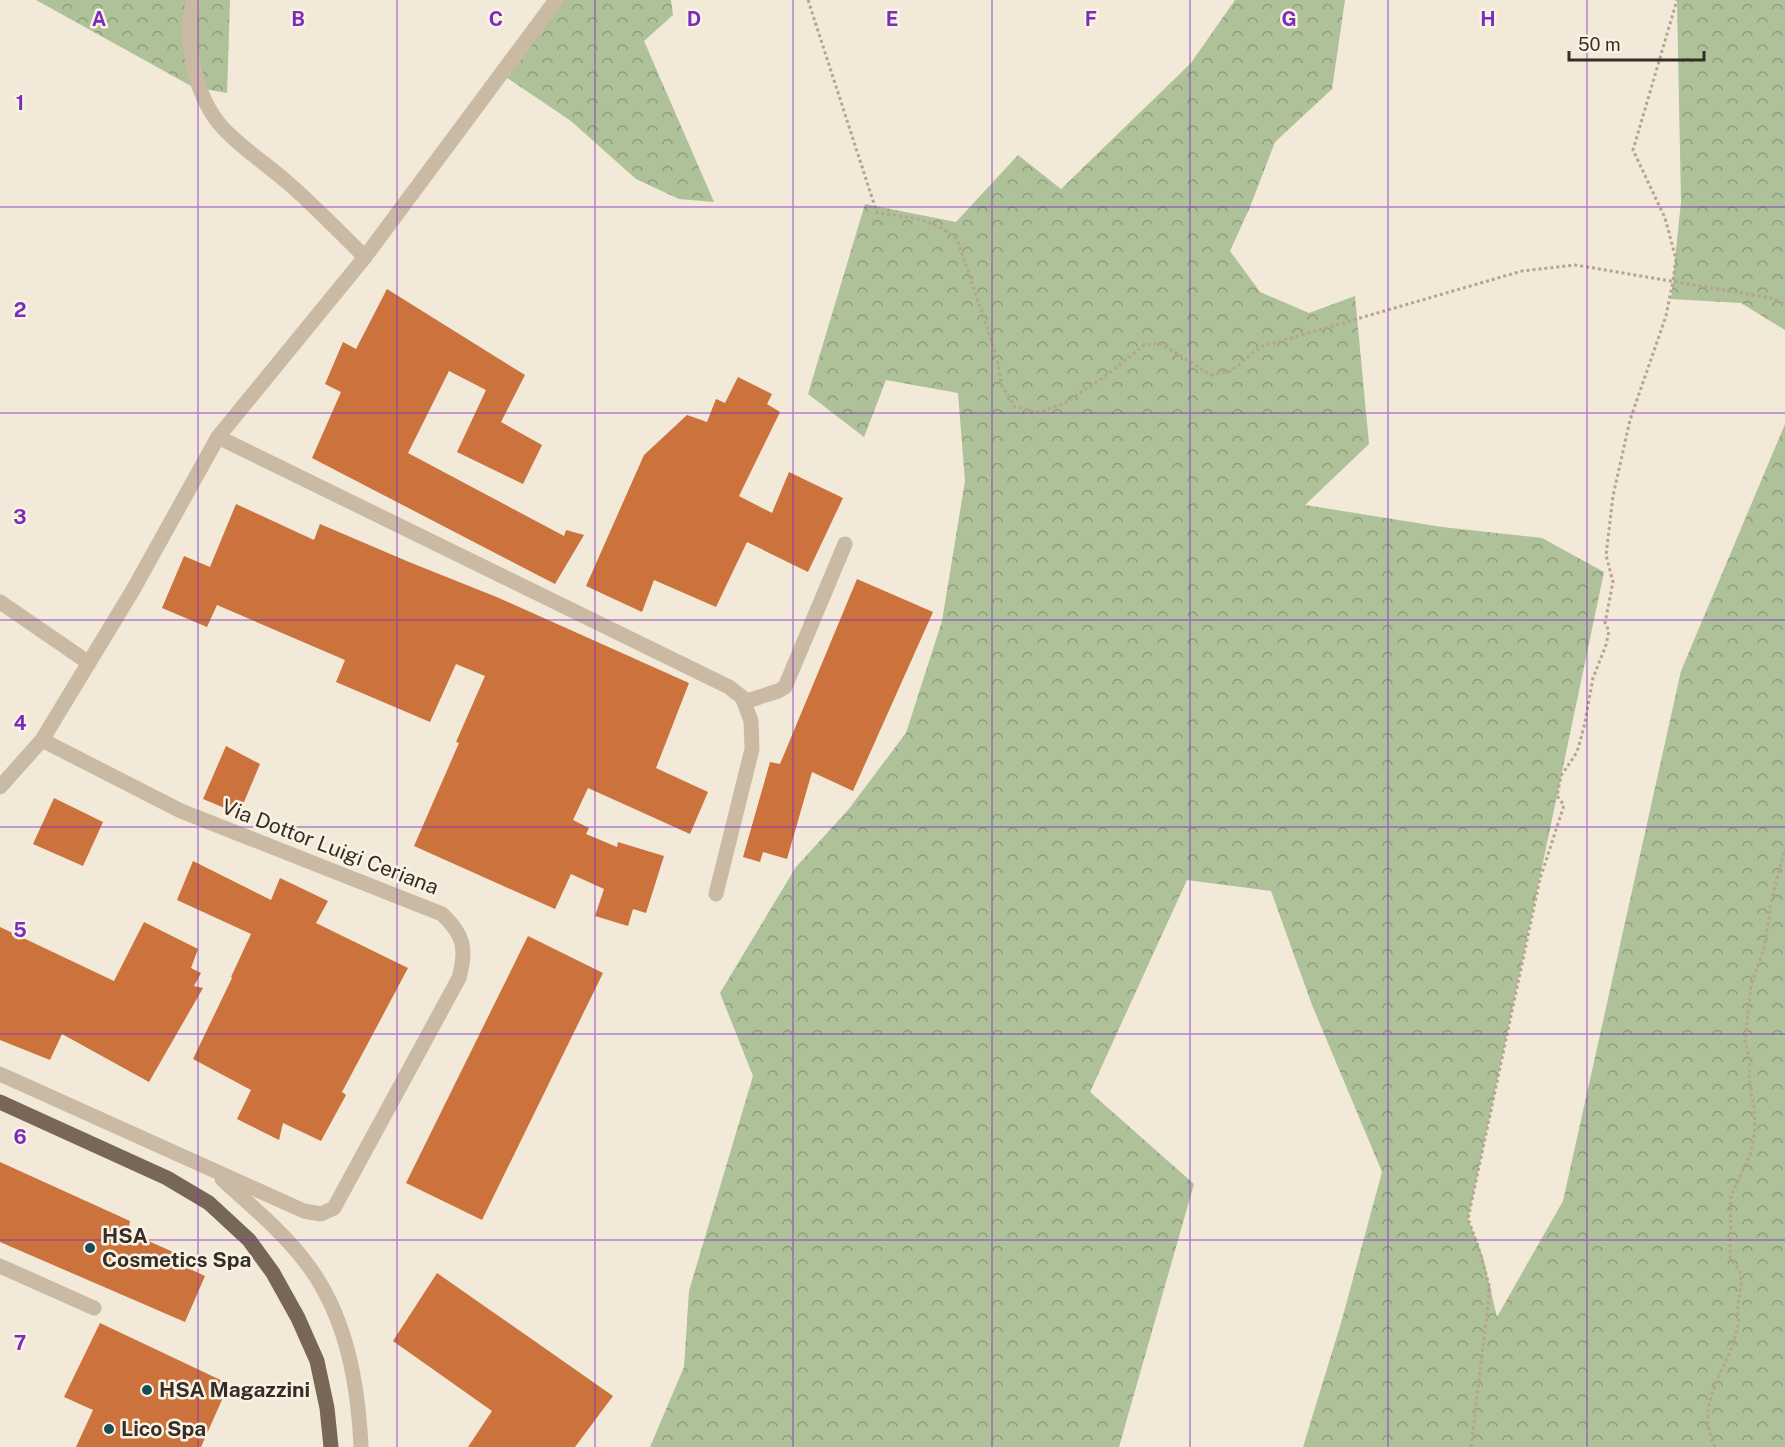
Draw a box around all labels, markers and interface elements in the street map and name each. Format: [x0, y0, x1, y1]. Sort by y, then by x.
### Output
text: A [92, 7, 106, 31]
text: B [291, 7, 305, 31]
text: C [489, 7, 503, 31]
text: D [687, 7, 701, 31]
text: E [886, 7, 898, 31]
text: F [1085, 7, 1097, 31]
text: G [1281, 7, 1297, 31]
text: H [1480, 7, 1496, 31]
scale bar [1569, 24, 1704, 62]
text: 50 m [1578, 34, 1621, 55]
text: 1 [16, 91, 24, 115]
text: 2 [14, 298, 26, 322]
text: 3 [13, 505, 27, 529]
text: 4 [13, 711, 27, 735]
street label: Via Dottor Luigi Ceriana [218, 794, 442, 899]
text: 5 [13, 918, 27, 942]
text: 6 [13, 1125, 27, 1149]
place label: HSA Cosmetics Spa [102, 1223, 251, 1272]
marker: HSA Cosmetics Spa [83, 1241, 97, 1255]
text: 7 [14, 1331, 26, 1355]
place label: HSA Magazzini [159, 1377, 310, 1402]
marker: HSA Magazzini [140, 1383, 154, 1397]
place label: Lico Spa [121, 1416, 206, 1441]
marker: Lico Spa [102, 1422, 116, 1436]

